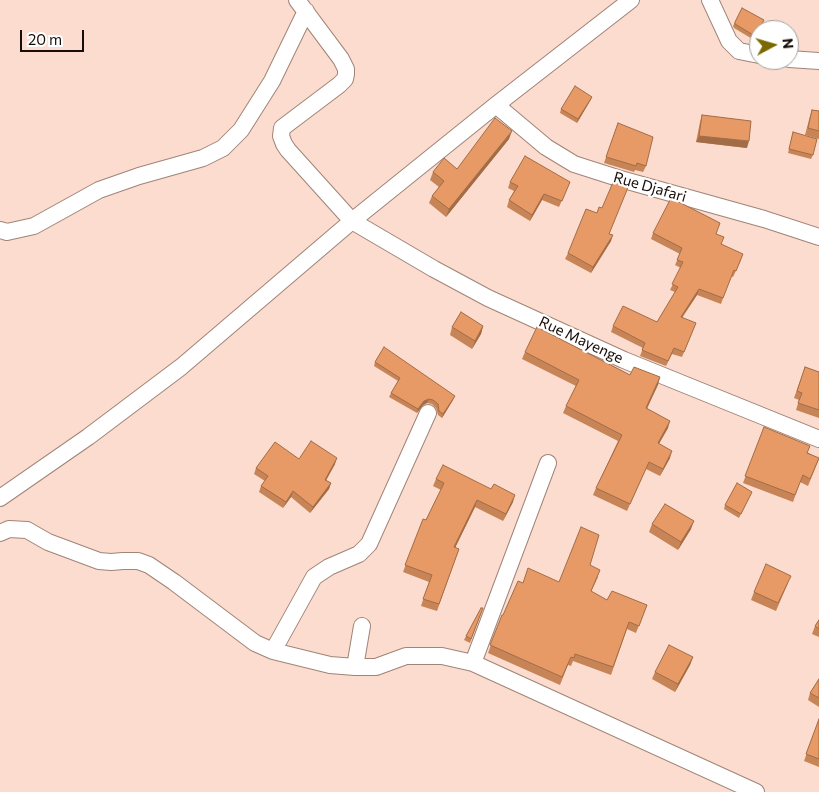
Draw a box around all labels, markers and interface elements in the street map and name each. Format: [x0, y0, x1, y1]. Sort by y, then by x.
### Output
scale bar [22, 20, 86, 52]
north arrow [749, 20, 799, 70]
text: 20 m [28, 30, 62, 48]
text: N [779, 37, 797, 50]
street label: Rue Djafari [611, 168, 689, 206]
street label: Rue Mayenge [536, 313, 626, 367]

